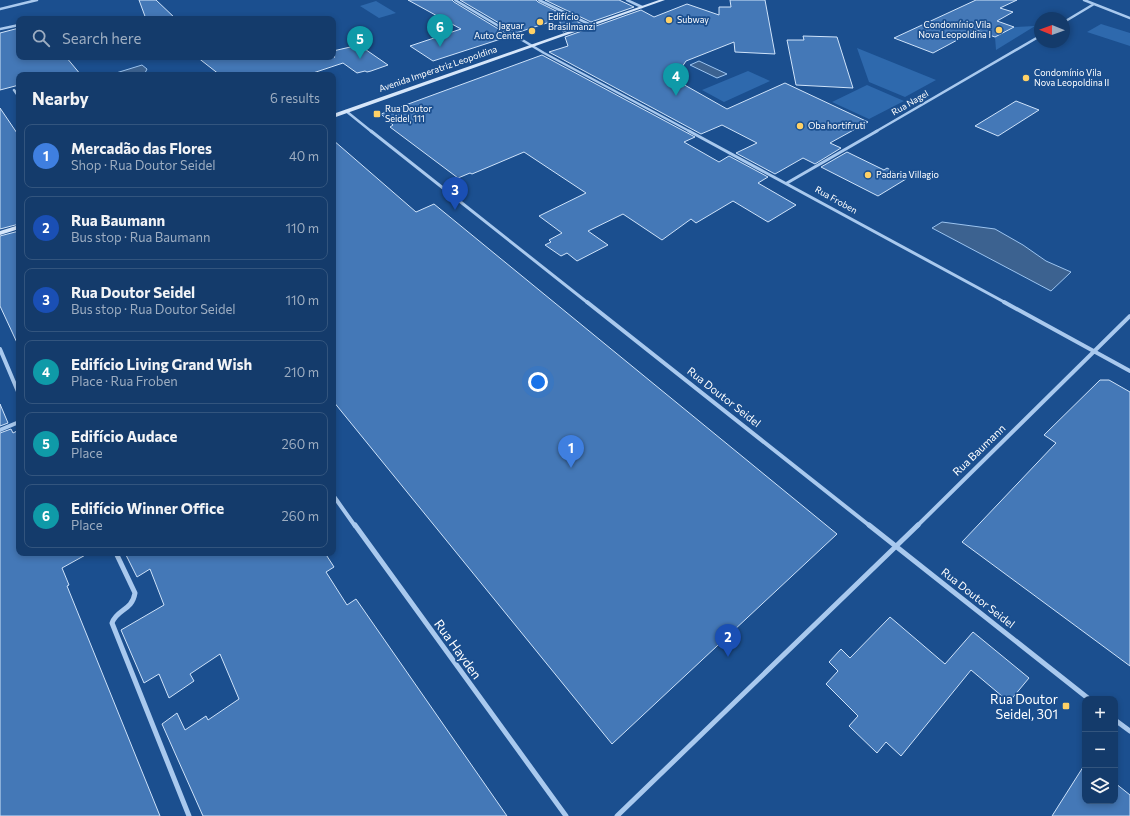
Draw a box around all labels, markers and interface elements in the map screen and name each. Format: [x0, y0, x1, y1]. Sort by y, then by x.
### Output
place label: Edifício Brasilmanzi [548, 11, 595, 32]
north arrow [1034, 12, 1070, 48]
pin: 6 [427, 14, 453, 47]
place label: Subway [677, 14, 709, 25]
marker: Subway [664, 15, 674, 25]
search box [16, 16, 336, 60]
marker: Edifício Brasilmanzi [535, 17, 545, 27]
place label: Condomínio Vila Nova Leopoldina I [918, 19, 991, 40]
place label: Jaguar Auto Center [474, 20, 524, 41]
marker: Condomínio Vila Nova Leopoldina I [994, 25, 1004, 35]
pin: 5 [347, 26, 373, 59]
marker: Jaguar Auto Center [527, 26, 537, 36]
icon: search [30, 27, 52, 49]
text: Search here [62, 29, 141, 47]
street label: Avenida Imperatriz Leopoldina [377, 43, 499, 94]
pin: 4 [663, 63, 689, 96]
place label: Condomínio Vila Nova Leopoldina II [1034, 67, 1109, 88]
marker: Condomínio Vila Nova Leopoldina II [1021, 73, 1031, 83]
text: Nearby [32, 88, 89, 109]
street label: Rua Nagel [889, 88, 930, 118]
text: 6 results [270, 90, 320, 106]
place label: Rua Doutor Seidel, 111 [385, 103, 432, 124]
marker: Rua Doutor Seidel, 111 [372, 109, 382, 119]
place label: Oba hortifruti [808, 120, 865, 131]
marker: Oba hortifruti [795, 121, 805, 131]
text: Mercadão das Flores [71, 139, 212, 157]
text: 1 [43, 148, 49, 164]
text: 40 m [289, 148, 319, 164]
text: Shop · Rua Doutor Seidel [71, 157, 216, 173]
place label: Padaria Villagio [876, 169, 939, 180]
marker: Padaria Villagio [863, 170, 873, 180]
pin: 3 [442, 177, 468, 210]
street label: Rua Froben [813, 183, 859, 216]
text: Rua Baumann [71, 211, 165, 229]
text: 2 [42, 220, 50, 236]
text: 110 m [286, 220, 319, 236]
text: Bus stop · Rua Baumann [71, 229, 210, 245]
text: Rua Doutor Seidel [71, 283, 195, 301]
text: 3 [42, 292, 50, 308]
text: 110 m [286, 292, 319, 308]
text: Bus stop · Rua Doutor Seidel [71, 301, 236, 317]
text: Edifício Living Grand Wish [71, 355, 252, 373]
text: 4 [42, 364, 50, 380]
text: 210 m [284, 364, 319, 380]
street label: Rua Doutor Seidel [685, 364, 764, 429]
your location [528, 372, 548, 392]
text: Place · Rua Froben [71, 373, 178, 389]
street label: Rua Baumann [950, 421, 1008, 478]
text: Edifício Audace [71, 427, 178, 445]
pin: 1 [558, 435, 584, 468]
text: 5 [42, 436, 50, 452]
text: 260 m [282, 436, 319, 452]
text: Place [71, 445, 103, 461]
text: Edifício Winner Office [71, 499, 224, 517]
text: 6 [42, 508, 50, 524]
text: 260 m [282, 508, 319, 524]
text: Place [71, 517, 103, 533]
street label: Rua Doutor Seidel [939, 565, 1018, 630]
street label: Rua Hayden [431, 616, 485, 682]
pin: 2 [715, 624, 741, 657]
place label: Rua Doutor Seidel, 301 [990, 691, 1058, 722]
map controls [1082, 696, 1118, 804]
button: + [1082, 696, 1118, 732]
marker: Rua Doutor Seidel, 301 [1061, 701, 1071, 711]
button: − [1082, 732, 1118, 768]
button: layers [1082, 768, 1118, 804]

